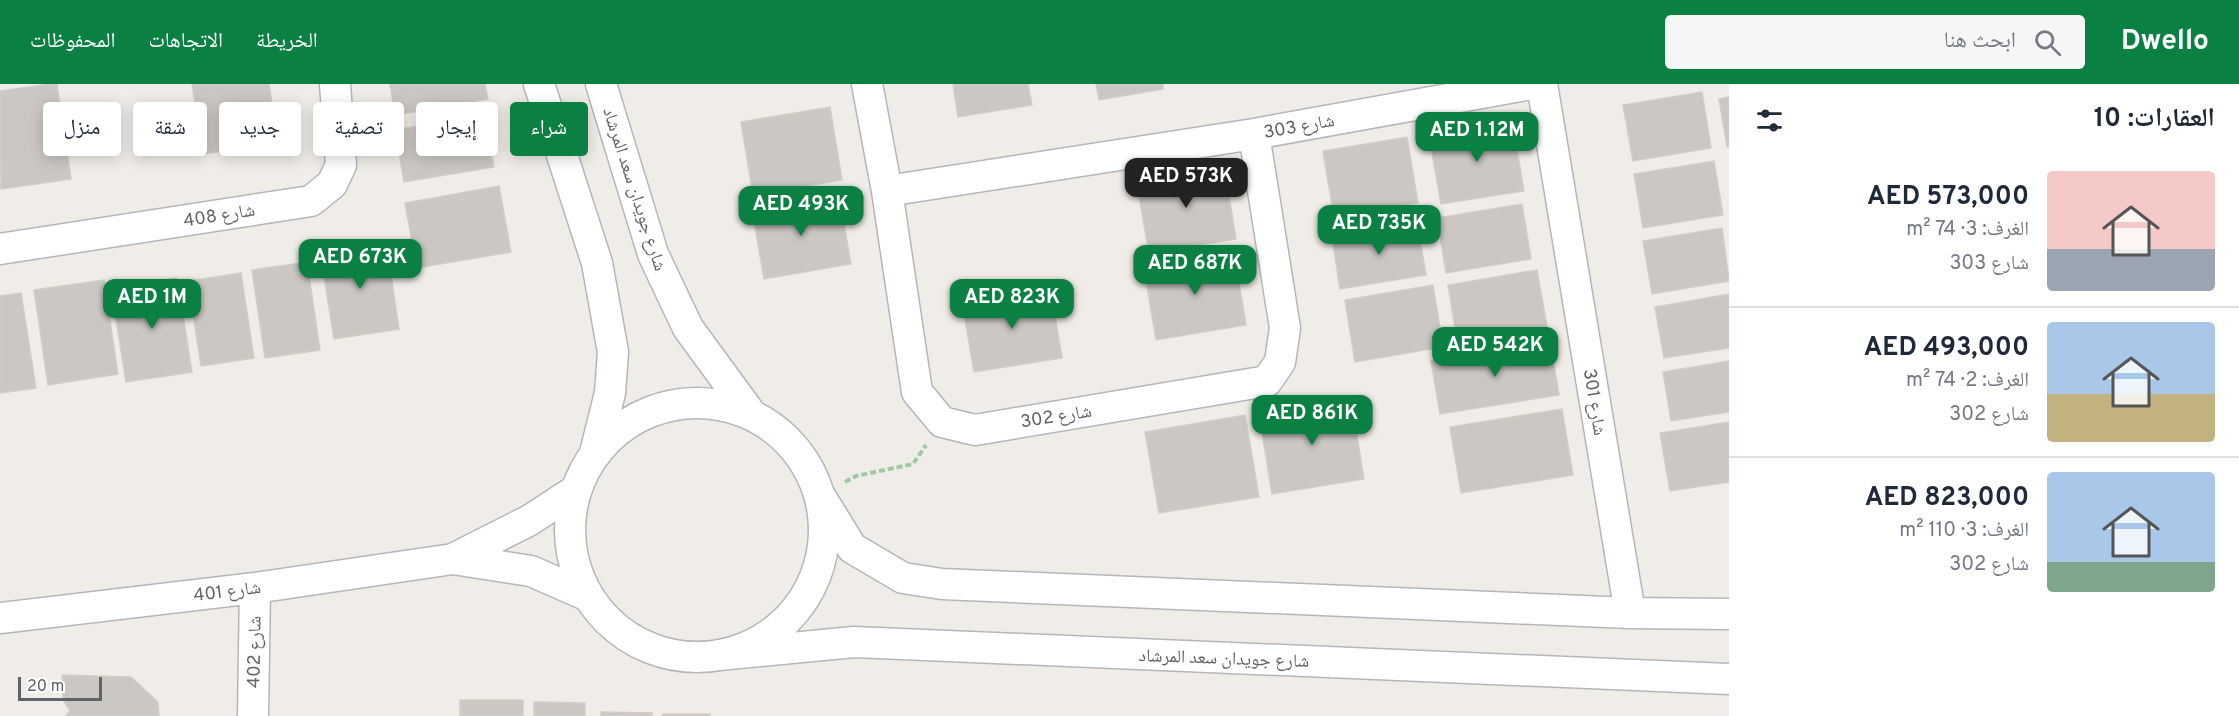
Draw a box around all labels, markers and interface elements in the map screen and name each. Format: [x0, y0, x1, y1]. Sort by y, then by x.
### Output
search box [1665, 15, 2085, 69]
text: Dwello [2121, 24, 2209, 60]
icon: search [2031, 26, 2064, 59]
text: المحفوظات [30, 28, 115, 55]
text: الاتجاهات [148, 28, 223, 55]
text: الخريطة [256, 28, 318, 55]
text: ابحث هنا [1944, 28, 2016, 55]
chip: منزل [43, 102, 121, 156]
chip: شقة [133, 102, 207, 156]
chip: جديد [219, 102, 301, 156]
chip: تصفية [313, 102, 404, 156]
chip: إيجار [416, 102, 498, 156]
chip: شراء [510, 102, 588, 156]
text: العقارات: 10 [2094, 103, 2215, 136]
icon: filters [1753, 104, 1786, 137]
street label: شارع جويدان سعد المرشاد [596, 105, 671, 274]
street label: شارع 303 [1262, 110, 1336, 145]
pin: AED 1.12M [1408, 112, 1546, 163]
text: AED 1.12M [1429, 118, 1525, 144]
pin: AED 573K [1124, 158, 1248, 209]
text: AED 573K [1139, 164, 1233, 190]
text: AED 573,000 [1867, 181, 2029, 214]
pin: AED 493K [739, 186, 863, 237]
text: AED 493K [753, 192, 849, 218]
icon: home [2095, 195, 2167, 267]
street label: شارع 408 [182, 199, 257, 233]
pin: AED 735K [1317, 205, 1441, 256]
text: AED 735K [1332, 211, 1426, 237]
text: الغرف: 3 · 74 m² [1906, 217, 2029, 243]
pin: AED 673K [298, 239, 422, 290]
text: AED 673K [313, 245, 407, 271]
pin: AED 687K [1133, 245, 1257, 296]
text: AED 687K [1147, 251, 1243, 277]
text: شارع 303 [1950, 251, 2029, 277]
pin: AED 1M [103, 279, 201, 330]
pin: AED 823K [950, 279, 1074, 330]
text: AED 1M [117, 285, 187, 311]
text: AED 823K [964, 285, 1060, 311]
pin: AED 542K [1433, 327, 1557, 378]
text: AED 493,000 [1864, 332, 2029, 365]
text: AED 542K [1446, 333, 1544, 359]
icon: home [2095, 346, 2167, 418]
street label: شارع 301 [1577, 367, 1610, 437]
text: الغرف: 2 · 74 m² [1906, 368, 2029, 394]
pin: AED 861K [1250, 395, 1374, 446]
street label: شارع 302 [1019, 401, 1093, 434]
text: AED 861K [1266, 401, 1358, 427]
text: شارع 302 [1949, 402, 2029, 428]
text: AED 823,000 [1865, 482, 2029, 515]
icon: home [2095, 496, 2167, 568]
text: الغرف: 3 · 110 m² [1899, 518, 2029, 544]
text: شارع 302 [1949, 552, 2029, 578]
street label: شارع 401 [192, 577, 262, 608]
street label: شارع 402 [243, 616, 268, 688]
street label: شارع جويدان سعد المرشاد [1138, 645, 1310, 674]
scale bar [18, 674, 102, 702]
text: 20 m [27, 677, 64, 697]

